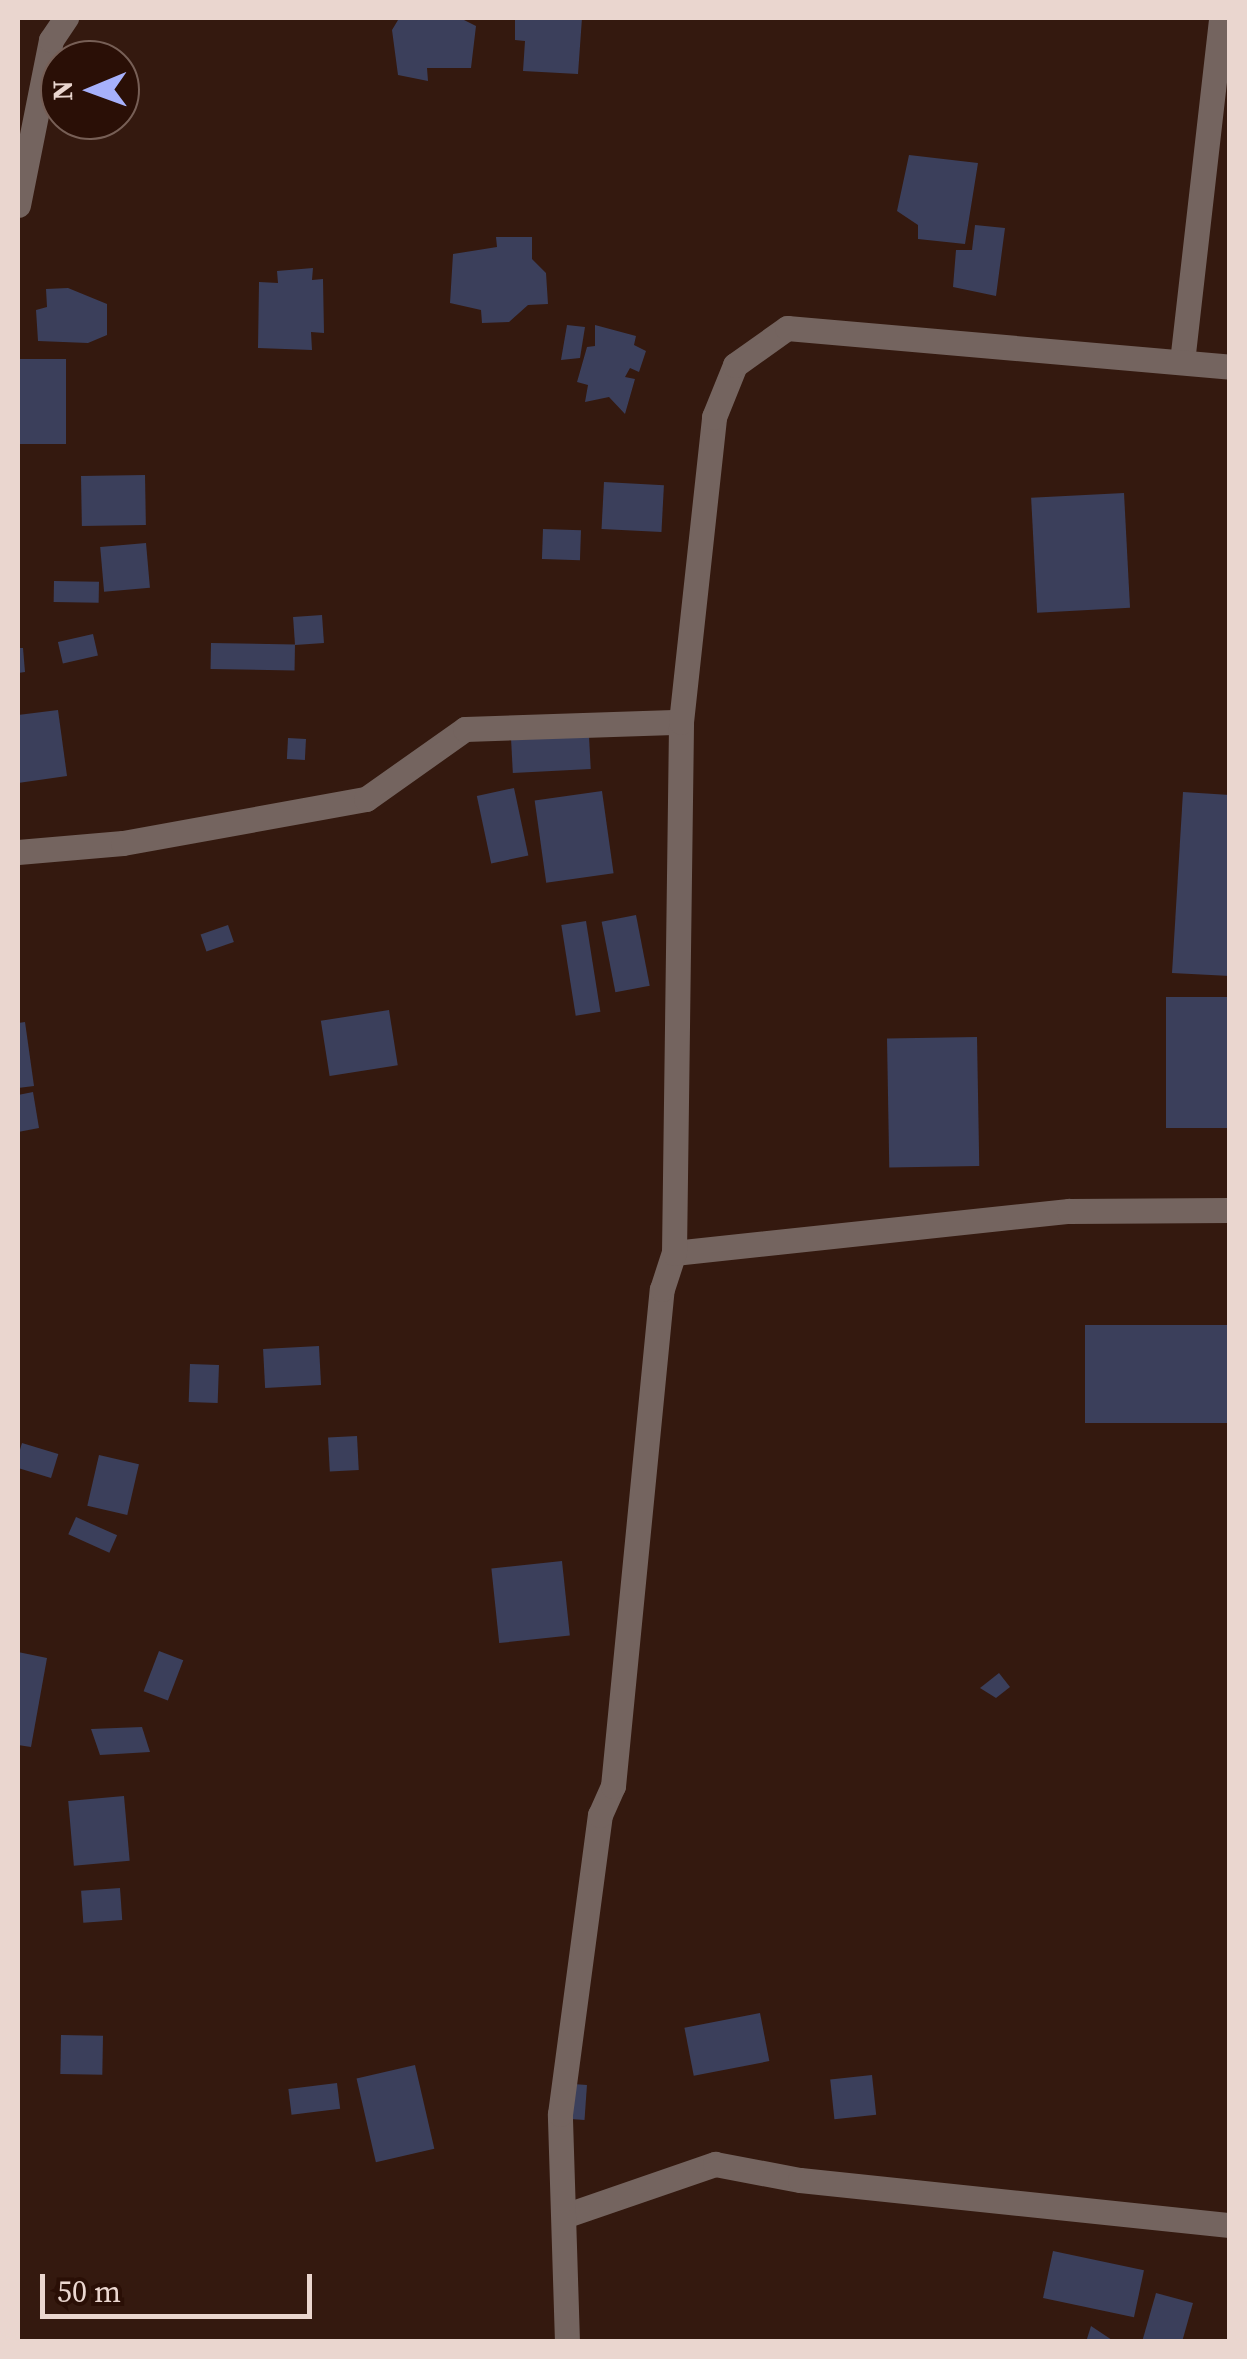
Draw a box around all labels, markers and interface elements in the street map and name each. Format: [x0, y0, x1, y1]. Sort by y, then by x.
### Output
north arrow [40, 40, 140, 140]
text: N [43, 80, 81, 101]
scale bar [45, 2254, 318, 2316]
text: 50 m [57, 2271, 121, 2312]

